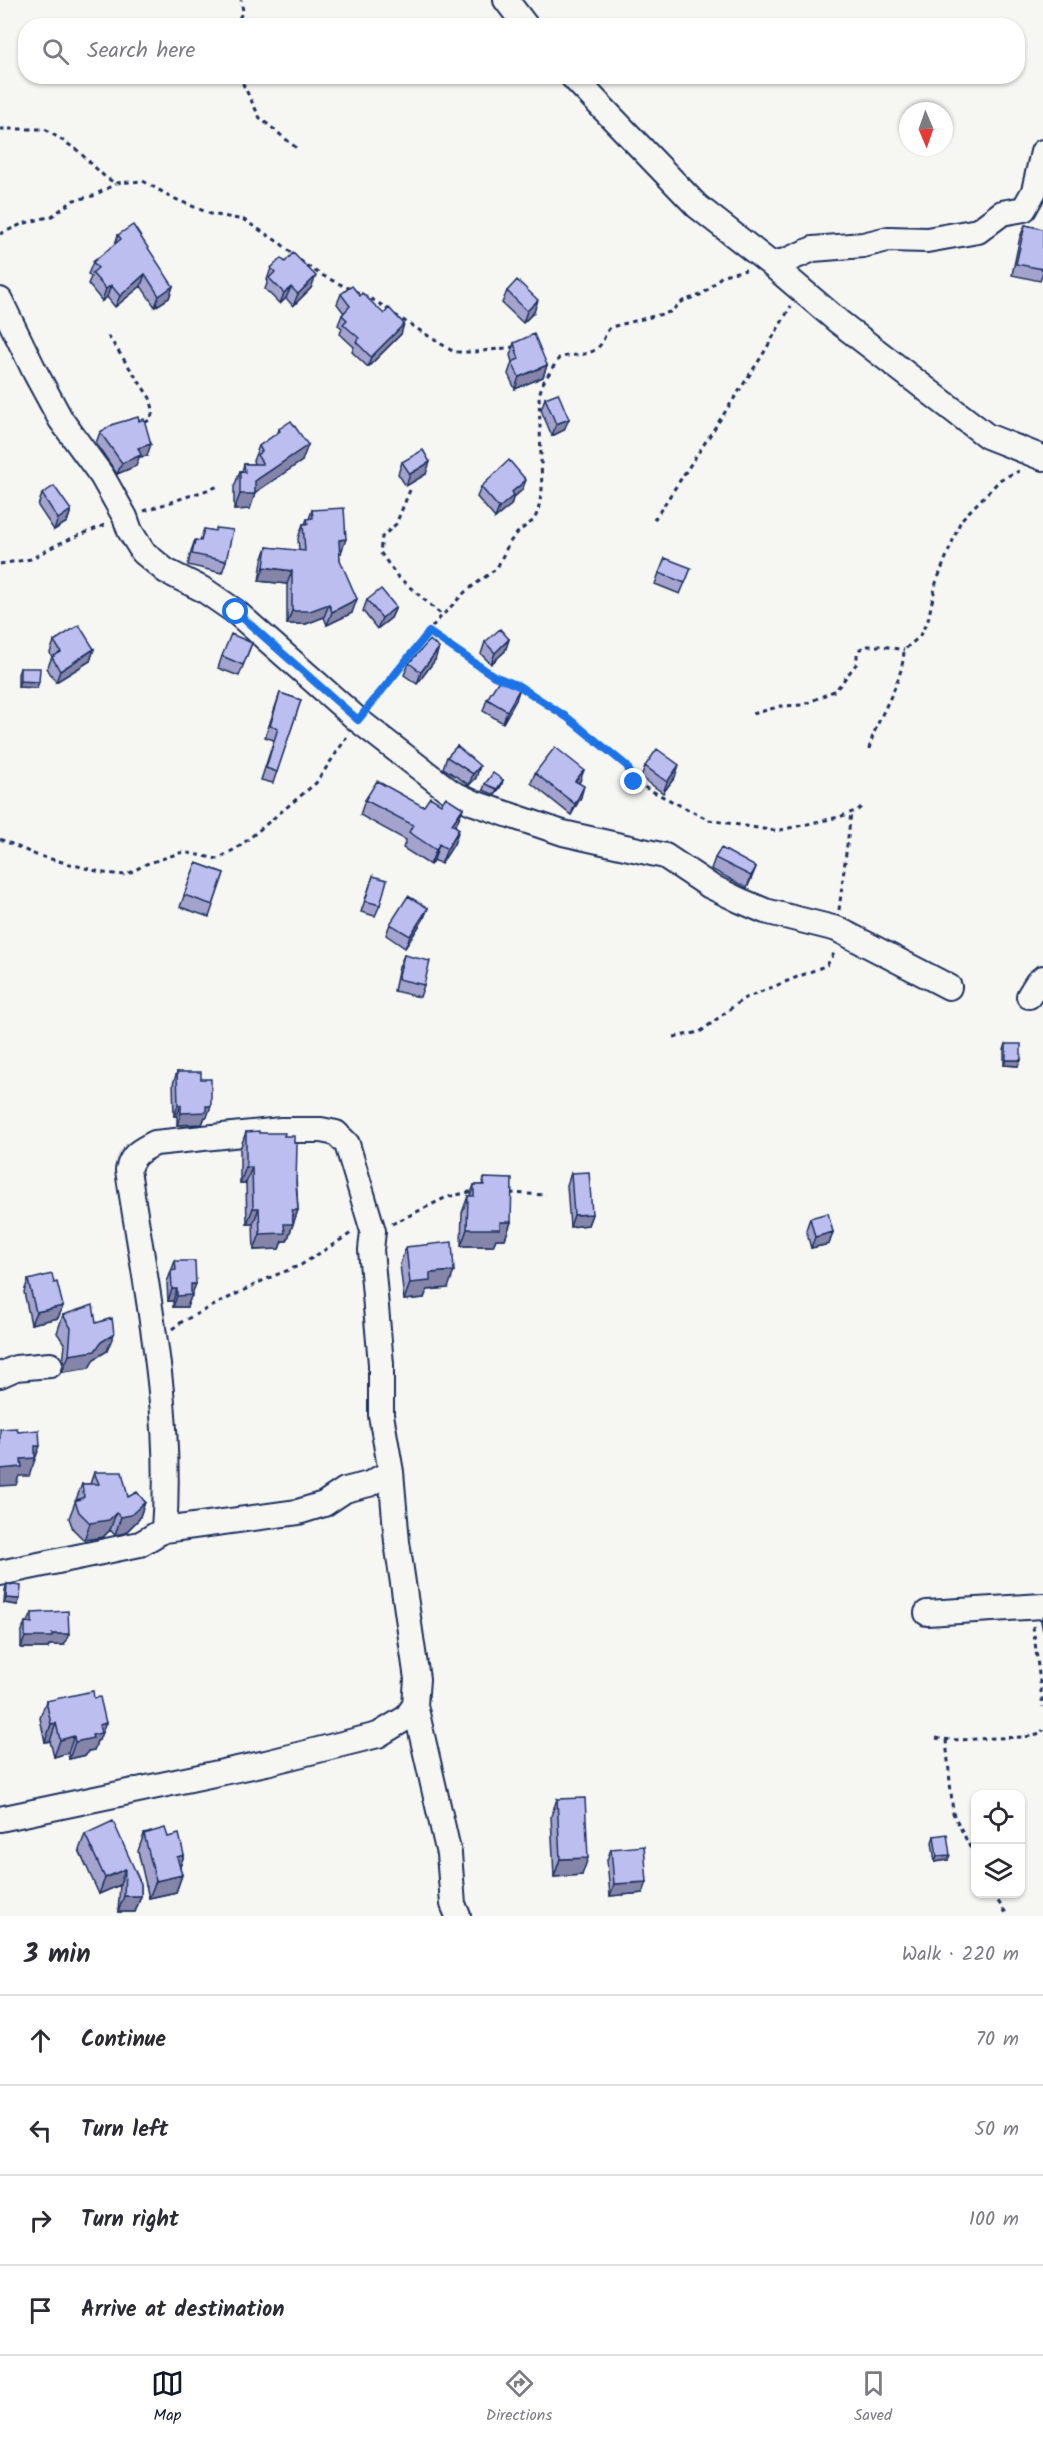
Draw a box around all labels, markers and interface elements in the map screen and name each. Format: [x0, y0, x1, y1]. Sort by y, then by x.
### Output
search box [18, 18, 1025, 84]
text: Search here [87, 34, 195, 69]
icon: search [39, 35, 72, 68]
north arrow [899, 102, 953, 156]
route start [222, 598, 248, 624]
route end [620, 768, 646, 794]
map controls [971, 1790, 1025, 1898]
button: locate [971, 1790, 1025, 1844]
button: layers [971, 1844, 1025, 1898]
text: 3 min [24, 1934, 91, 1976]
text: Walk · 220 m [902, 1939, 1019, 1971]
text: Continue [81, 2023, 166, 2058]
icon: ahead [24, 2024, 57, 2057]
text: 70 m [976, 2024, 1019, 2056]
text: Turn left [81, 2113, 168, 2148]
icon: left [24, 2114, 57, 2147]
text: 50 m [974, 2114, 1019, 2146]
text: Turn right [81, 2203, 179, 2238]
icon: right [24, 2204, 57, 2237]
text: 100 m [969, 2204, 1019, 2236]
text: Arrive at destination [81, 2293, 284, 2328]
icon: arrive [24, 2294, 57, 2327]
tab: Map [151, 2367, 184, 2428]
tab: Directions [486, 2367, 552, 2428]
tab: Saved [854, 2367, 892, 2428]

